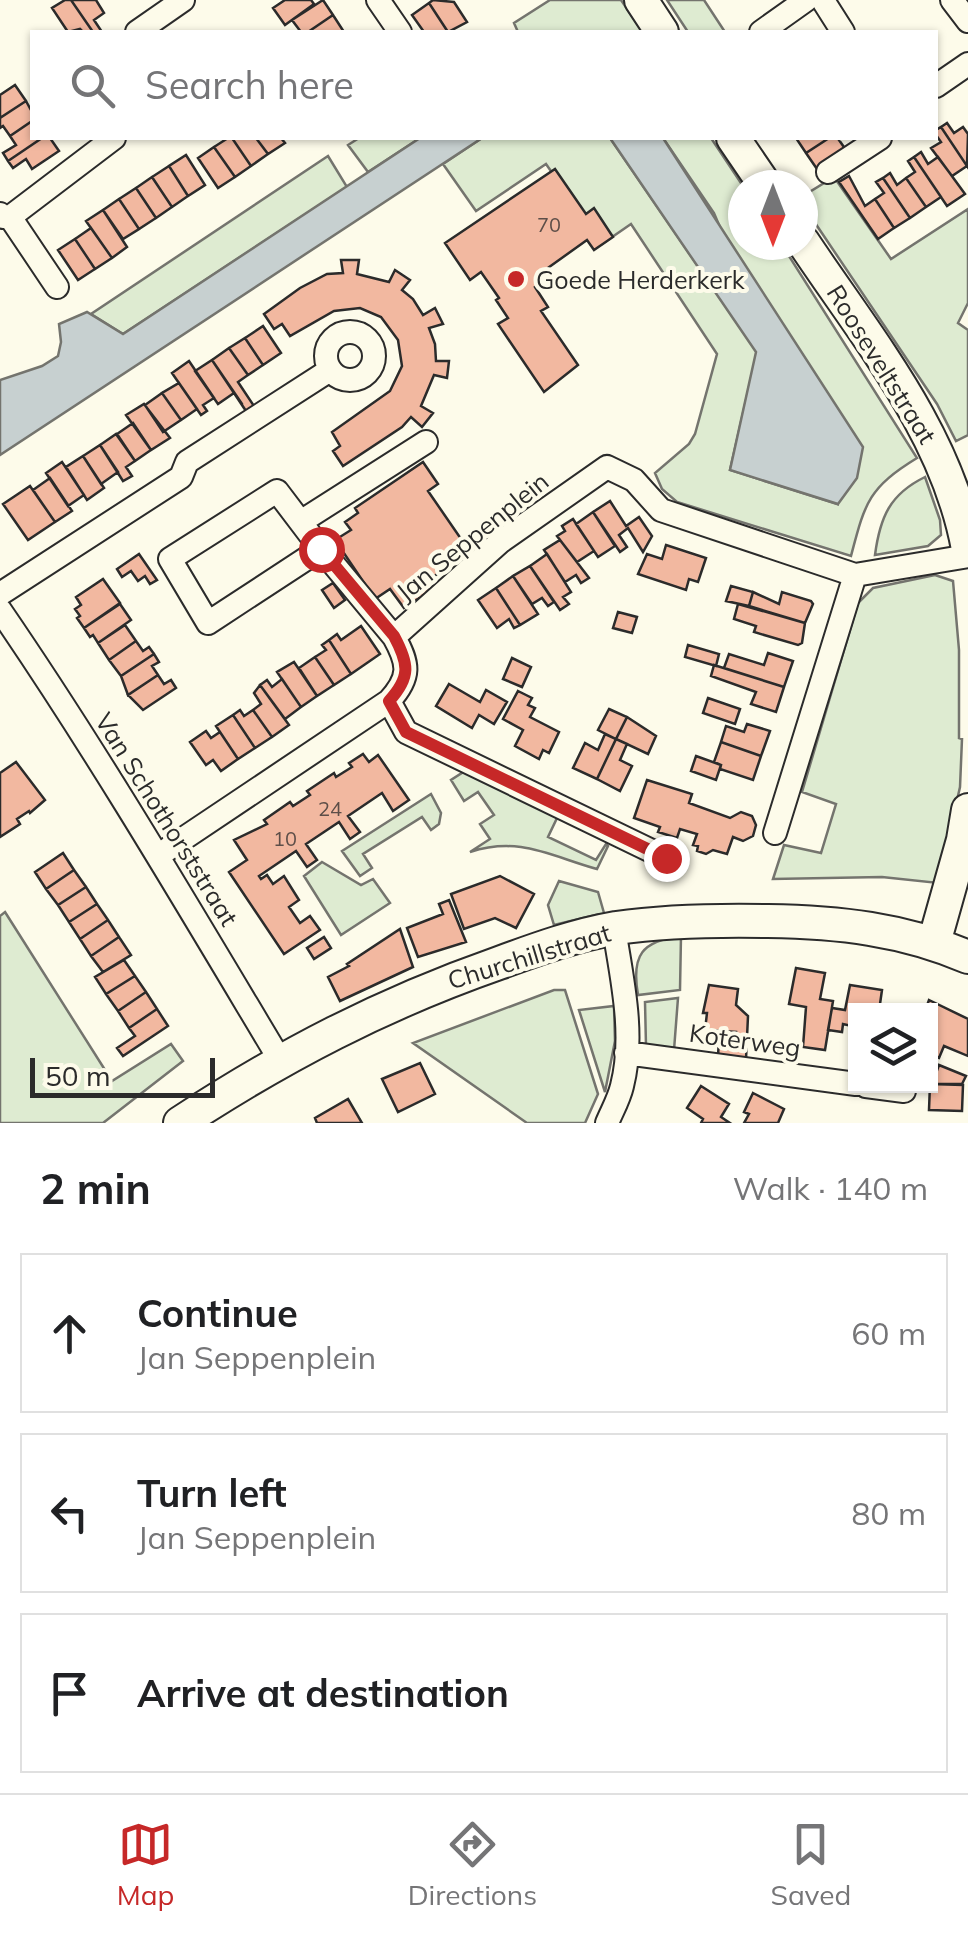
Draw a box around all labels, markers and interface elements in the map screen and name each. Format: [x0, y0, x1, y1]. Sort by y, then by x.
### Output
search box [30, 30, 938, 140]
icon: search [65, 58, 120, 113]
text: Search here [145, 61, 354, 109]
north arrow [728, 170, 818, 260]
house number: 70 [537, 212, 561, 237]
place label: Goede Herderkerk [536, 264, 746, 295]
marker: Goede Herderkerk [505, 268, 527, 290]
street label: Rooseveltstraat [821, 279, 943, 449]
street label: Jan Seppenplein [390, 465, 554, 607]
route start [299, 527, 345, 573]
street label: Van Schothorststraat [89, 707, 245, 931]
house number: 24 [318, 796, 342, 821]
house number: 10 [273, 826, 297, 851]
route end [644, 836, 690, 882]
street label: Churchillstraat [444, 916, 614, 995]
map controls [848, 1003, 938, 1093]
button: layers [848, 1003, 938, 1093]
street label: Koterweg [687, 1017, 803, 1063]
scale bar [30, 1053, 215, 1098]
text: 50 m [45, 1058, 111, 1093]
text: 2 min [40, 1162, 151, 1215]
text: Walk · 140 m [733, 1168, 928, 1208]
text: Continue [137, 1289, 298, 1337]
icon: ahead [42, 1306, 97, 1361]
text: 60 m [851, 1313, 926, 1353]
text: Jan Seppenplein [137, 1337, 376, 1377]
text: Turn left [137, 1469, 287, 1517]
icon: left [42, 1486, 97, 1541]
text: 80 m [851, 1493, 926, 1533]
text: Jan Seppenplein [137, 1517, 376, 1557]
icon: arrive [42, 1666, 97, 1721]
text: Arrive at destination [137, 1669, 509, 1717]
tab: Map [117, 1817, 174, 1912]
tab: Directions [408, 1817, 537, 1912]
tab: Saved [770, 1817, 851, 1912]

